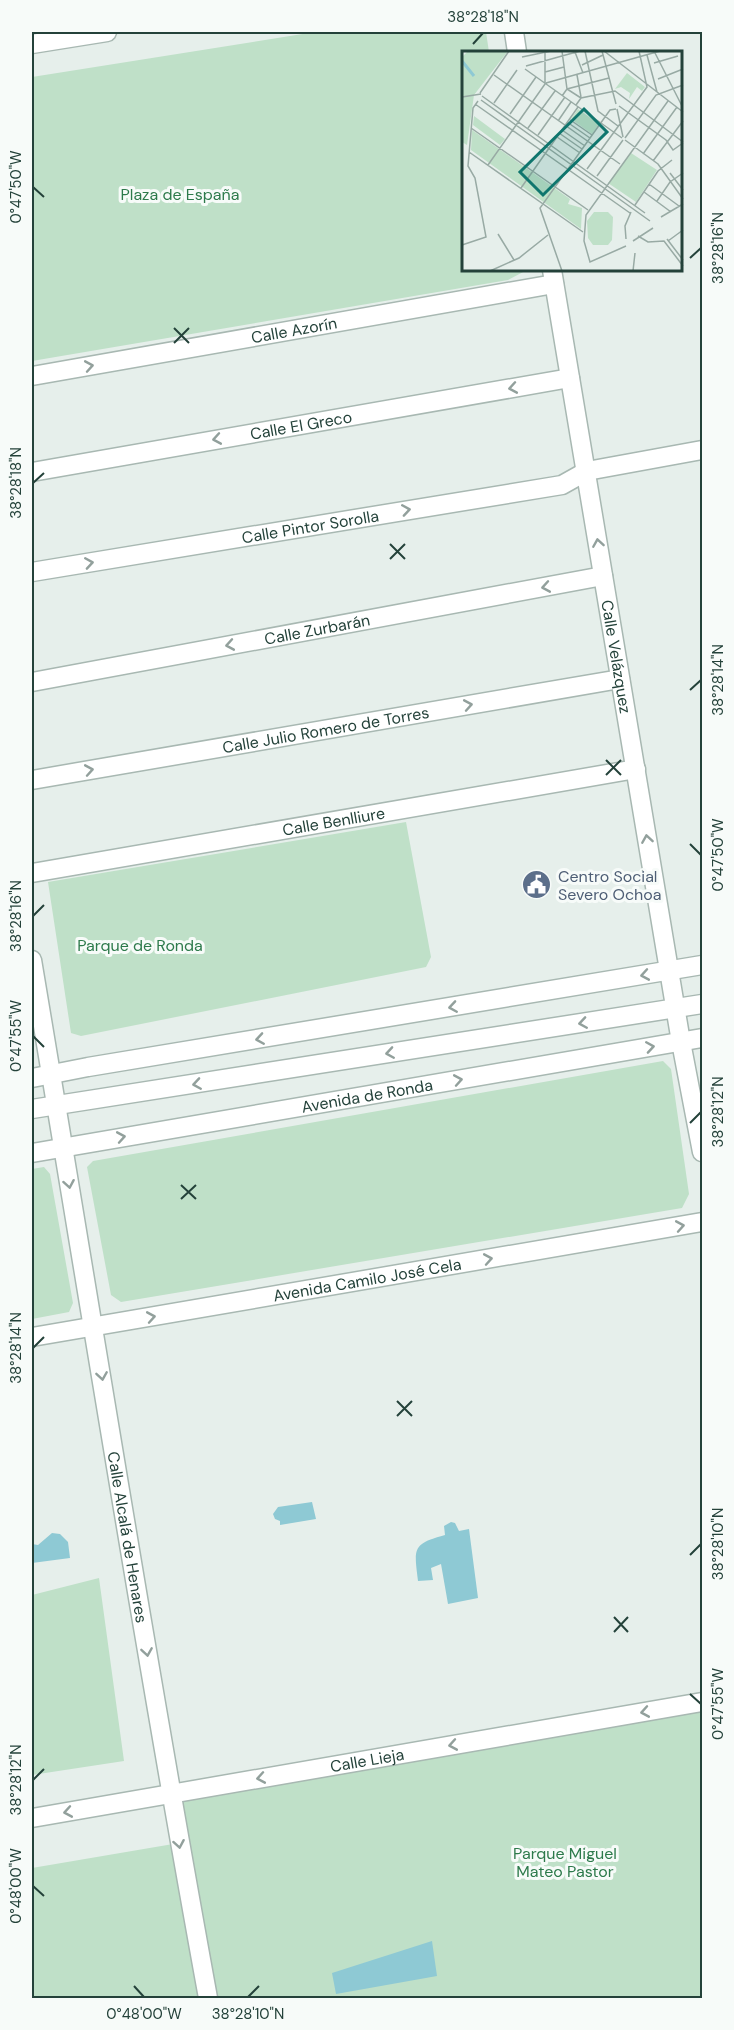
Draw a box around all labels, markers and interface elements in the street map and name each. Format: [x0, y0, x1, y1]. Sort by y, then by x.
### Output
text: 38°28'18"N [447, 7, 519, 27]
inset map [462, 51, 683, 272]
text: 0°47'50"W [6, 150, 26, 224]
park label: Plaza de España [121, 184, 239, 205]
text: 38°28'16"N [708, 212, 728, 284]
street label: Calle Azorín [249, 312, 339, 348]
one-way arrow [84, 360, 94, 373]
one-way arrow [508, 381, 518, 394]
street label: Calle El Greco [248, 406, 354, 444]
one-way arrow [212, 433, 222, 445]
text: 38°28'18"N [6, 447, 26, 519]
street label: Calle Pintor Sorolla [240, 505, 380, 548]
one-way arrow [401, 505, 411, 517]
one-way arrow [592, 539, 605, 549]
one-way arrow [85, 557, 94, 569]
one-way arrow [541, 580, 551, 593]
street label: Calle Velázquez [597, 598, 636, 715]
street label: Calle Zurbarán [263, 609, 372, 649]
one-way arrow [225, 638, 235, 651]
text: 38°28'14"N [708, 644, 728, 716]
one-way arrow [463, 700, 472, 712]
street label: Calle Julio Romero de Torres [221, 701, 431, 758]
one-way arrow [85, 765, 94, 777]
street label: Calle Benlliure [281, 802, 386, 840]
text: 0°47'50"W [708, 818, 728, 892]
one-way arrow [642, 835, 654, 844]
place label: Centro Social Severo Ochoa [558, 866, 661, 905]
public building icon: Centro Social Severo Ochoa [521, 869, 553, 901]
text: 38°28'16"N [6, 880, 26, 952]
park label: Parque de Ronda [77, 935, 203, 956]
one-way arrow [640, 968, 650, 980]
text: 0°47'55"W [6, 1000, 26, 1072]
one-way arrow [448, 1000, 458, 1013]
one-way arrow [578, 1016, 587, 1028]
one-way arrow [256, 1032, 265, 1044]
one-way arrow [645, 1041, 655, 1054]
one-way arrow [385, 1047, 395, 1059]
street label: Avenida de Ronda [300, 1074, 434, 1117]
one-way arrow [453, 1074, 462, 1086]
text: 38°28'12"N [708, 1076, 728, 1148]
one-way arrow [193, 1077, 202, 1089]
one-way arrow [116, 1131, 125, 1143]
one-way arrow [63, 1179, 75, 1189]
one-way arrow [675, 1220, 685, 1233]
street label: Avenida Camilo José Cela [271, 1253, 463, 1306]
one-way arrow [483, 1253, 493, 1266]
one-way arrow [146, 1311, 156, 1324]
text: 38°28'14"N [6, 1312, 26, 1384]
one-way arrow [96, 1372, 108, 1381]
street label: Calle Alcalá de Henares [103, 1450, 153, 1624]
text: 38°28'10"N [708, 1508, 728, 1580]
one-way arrow [140, 1646, 153, 1656]
text: 0°47'55"W [708, 1668, 728, 1740]
one-way arrow [640, 1705, 650, 1718]
one-way arrow [448, 1738, 458, 1751]
street label: Calle Lieja [328, 1743, 406, 1777]
text: 38°28'12"N [6, 1744, 26, 1816]
one-way arrow [256, 1771, 266, 1784]
one-way arrow [64, 1805, 74, 1818]
one-way arrow [173, 1839, 185, 1849]
park label: Parque Miguel Mateo Pastor [513, 1843, 617, 1882]
text: 0°48'00"W [6, 1848, 26, 1924]
text: 0°48'00"W [106, 2004, 182, 2024]
text: 38°28'10"N [212, 2004, 284, 2024]

